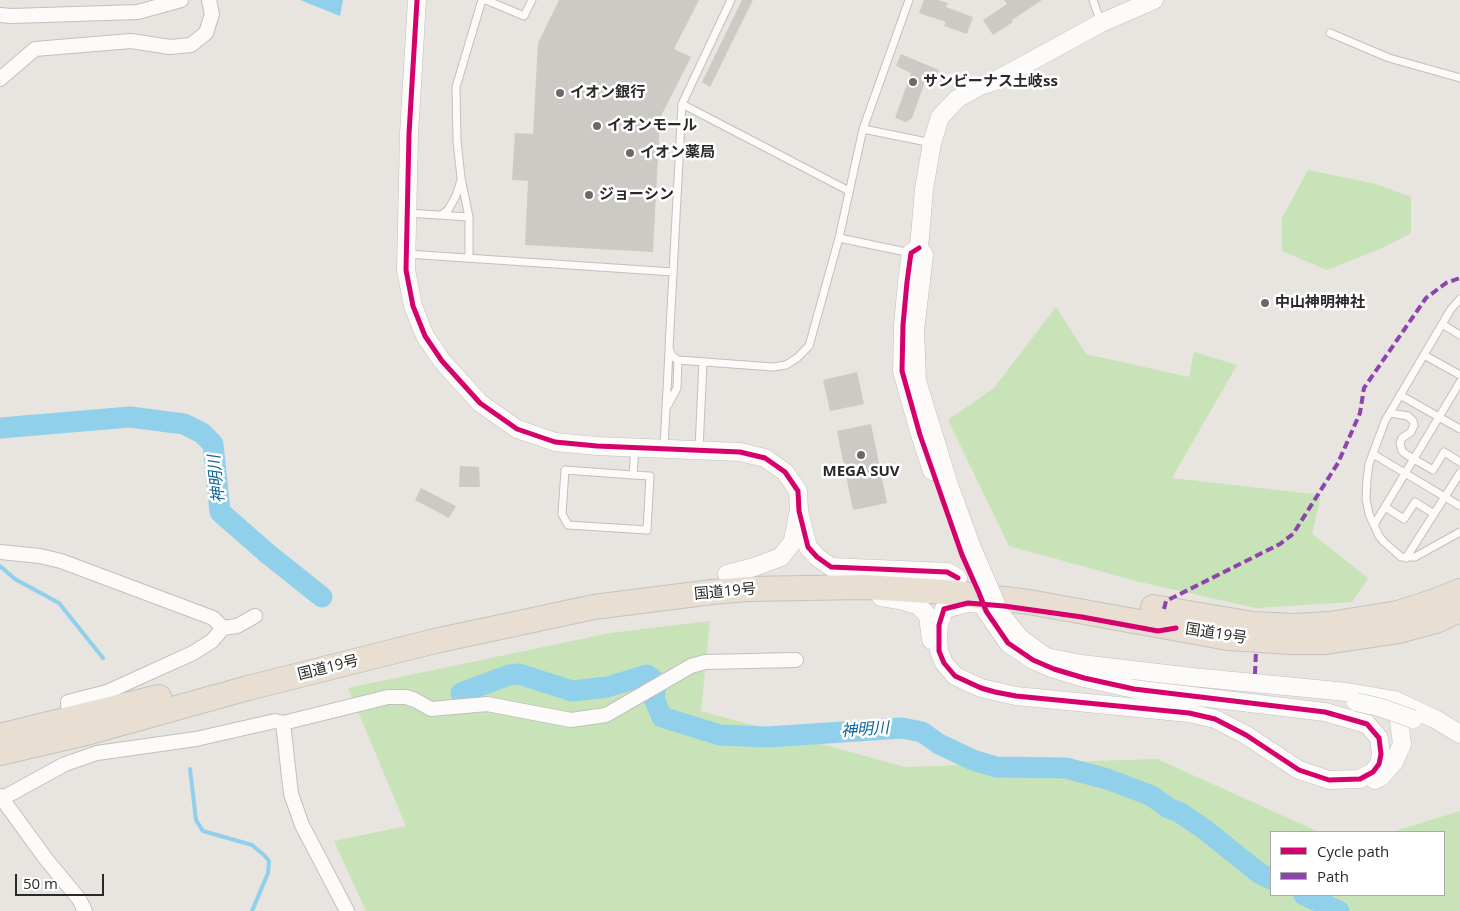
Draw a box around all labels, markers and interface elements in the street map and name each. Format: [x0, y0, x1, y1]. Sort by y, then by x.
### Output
place label: サンビーナス土岐ss [923, 73, 1058, 91]
marker: サンビーナス土岐ss [907, 76, 919, 88]
place label: イオン銀行 [570, 84, 645, 102]
marker: イオン銀行 [554, 87, 566, 99]
place label: イオンモール [607, 117, 697, 135]
marker: イオンモール [591, 120, 603, 132]
place label: イオン薬局 [640, 144, 715, 162]
marker: イオン薬局 [624, 147, 636, 159]
place label: ジョーシン [599, 186, 674, 204]
marker: ジョーシン [583, 189, 595, 201]
place label: 中山神明神社 [1275, 294, 1365, 312]
marker: 中山神明神社 [1259, 297, 1271, 309]
marker: MEGA SUV [855, 449, 867, 461]
water label: 神明川 [205, 454, 229, 504]
place label: MEGA SUV [823, 463, 899, 481]
street label: 国道19号 [693, 580, 757, 604]
street label: 国道19号 [1184, 620, 1248, 648]
street label: 国道19号 [296, 652, 360, 684]
water label: 神明川 [840, 719, 890, 741]
legend [1270, 831, 1445, 896]
text: Cycle path [1317, 841, 1389, 861]
scale bar [18, 864, 106, 896]
text: Path [1317, 866, 1349, 886]
text: 50 m [23, 873, 58, 893]

